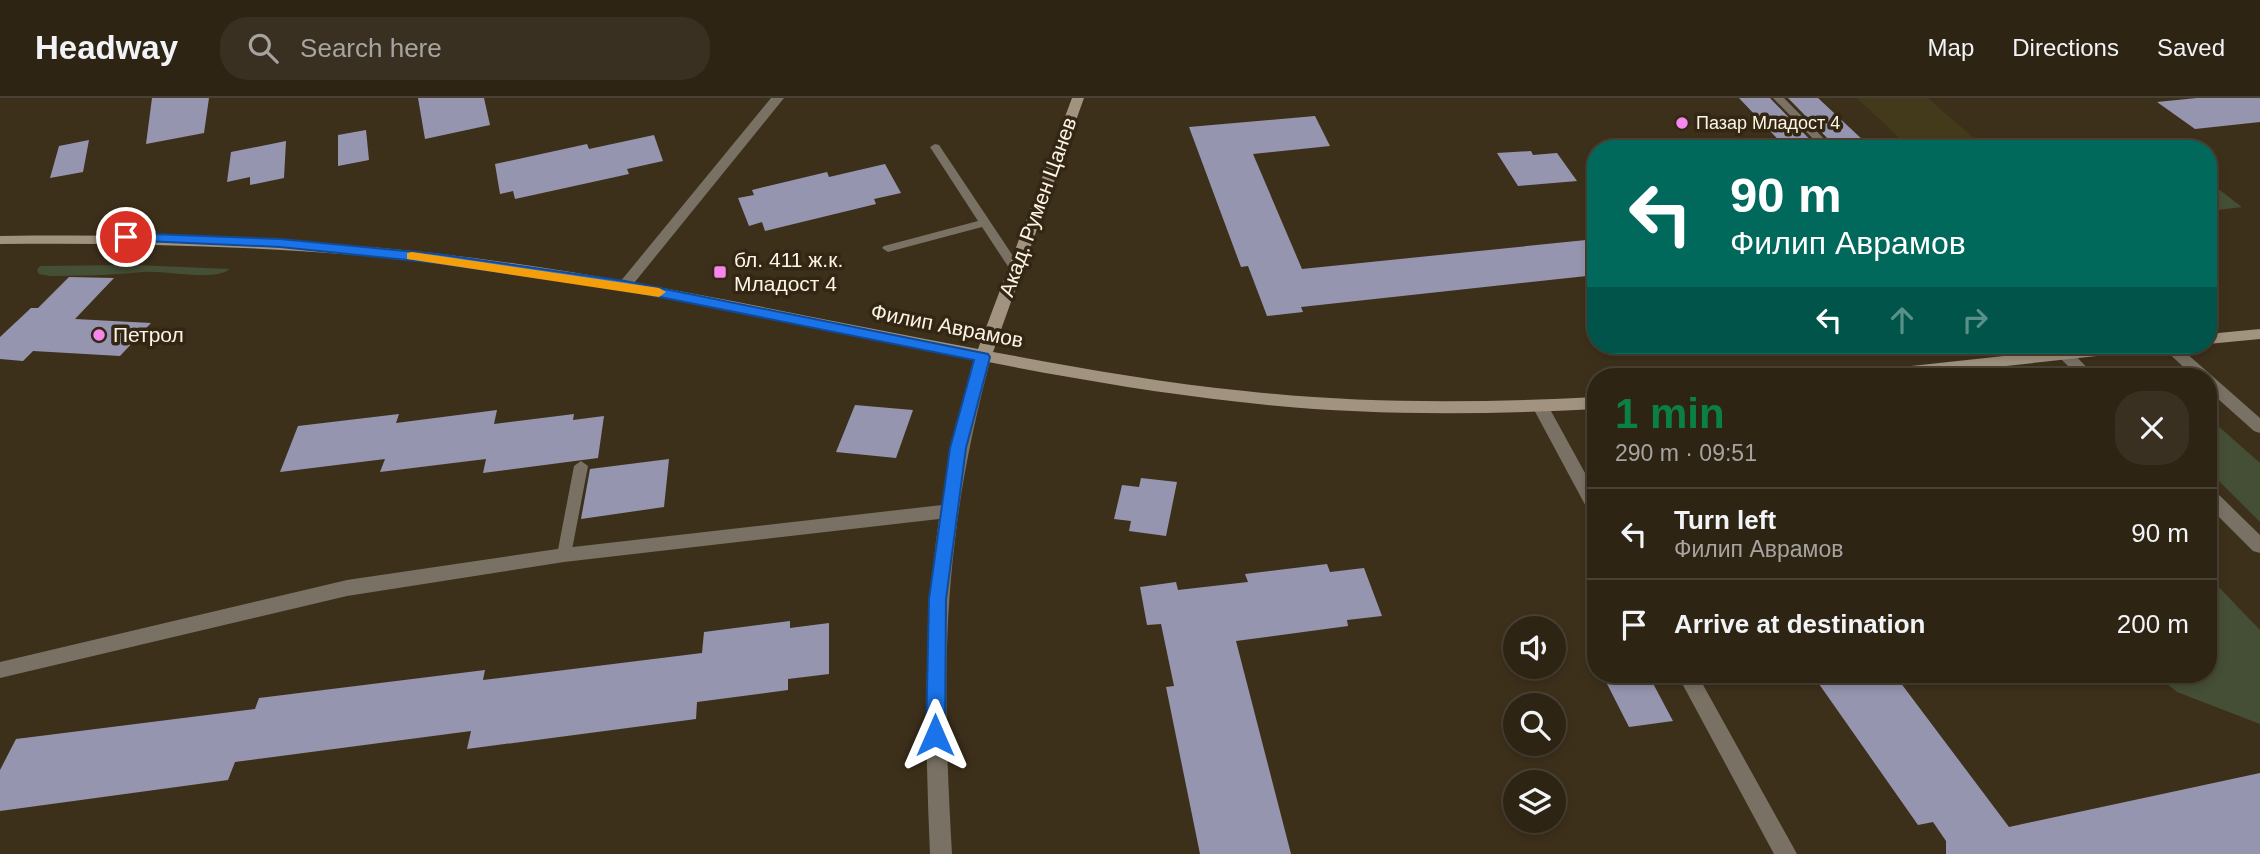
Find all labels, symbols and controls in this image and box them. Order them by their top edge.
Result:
search box [220,17,710,80]
text: Headway [35,29,178,66]
icon: search [244,29,282,67]
text: Search here [300,33,442,63]
text: Map [1928,34,1974,61]
text: Directions [2012,34,2119,61]
text: Saved [2157,34,2225,61]
place label: Пазар Младост 4 [1696,113,1840,133]
street label: Акад. Румен Цанев [994,114,1081,300]
marker: Пазар Младост 4 [1674,115,1690,131]
icon: left [1615,168,1706,259]
text: 90 m [1730,168,1842,222]
pin [96,207,156,267]
icon: arrive [107,218,145,256]
text: Филип Аврамов [1730,225,1966,261]
place label: бл. 411 ж.к. Младост 4 [734,248,843,295]
marker: бл. 411 ж.к. Младост 4 [712,264,728,280]
street label: Филип Аврамов [869,299,1025,352]
icon: left [1810,301,1848,339]
icon: ahead [1883,301,1921,339]
icon: right [1956,301,1994,339]
place label: Петрол [113,323,184,346]
marker: Петрол [91,327,107,343]
text: 1 min [1615,390,1725,437]
button: close [2115,391,2189,465]
text: 290 m · 09:51 [1615,440,1757,466]
text: Turn left [1674,505,1776,535]
icon: left [1615,515,1653,553]
text: 90 m [2131,518,2189,548]
text: Филип Аврамов [1674,536,1843,562]
icon: arrive [1615,606,1653,644]
text: Arrive at destination [1674,609,1925,639]
text: 200 m [2117,609,2189,639]
map controls [1503,616,1566,833]
button: sound [1503,616,1566,679]
button: search [1503,693,1566,756]
position arrow [898,698,972,772]
button: layers [1503,770,1566,833]

